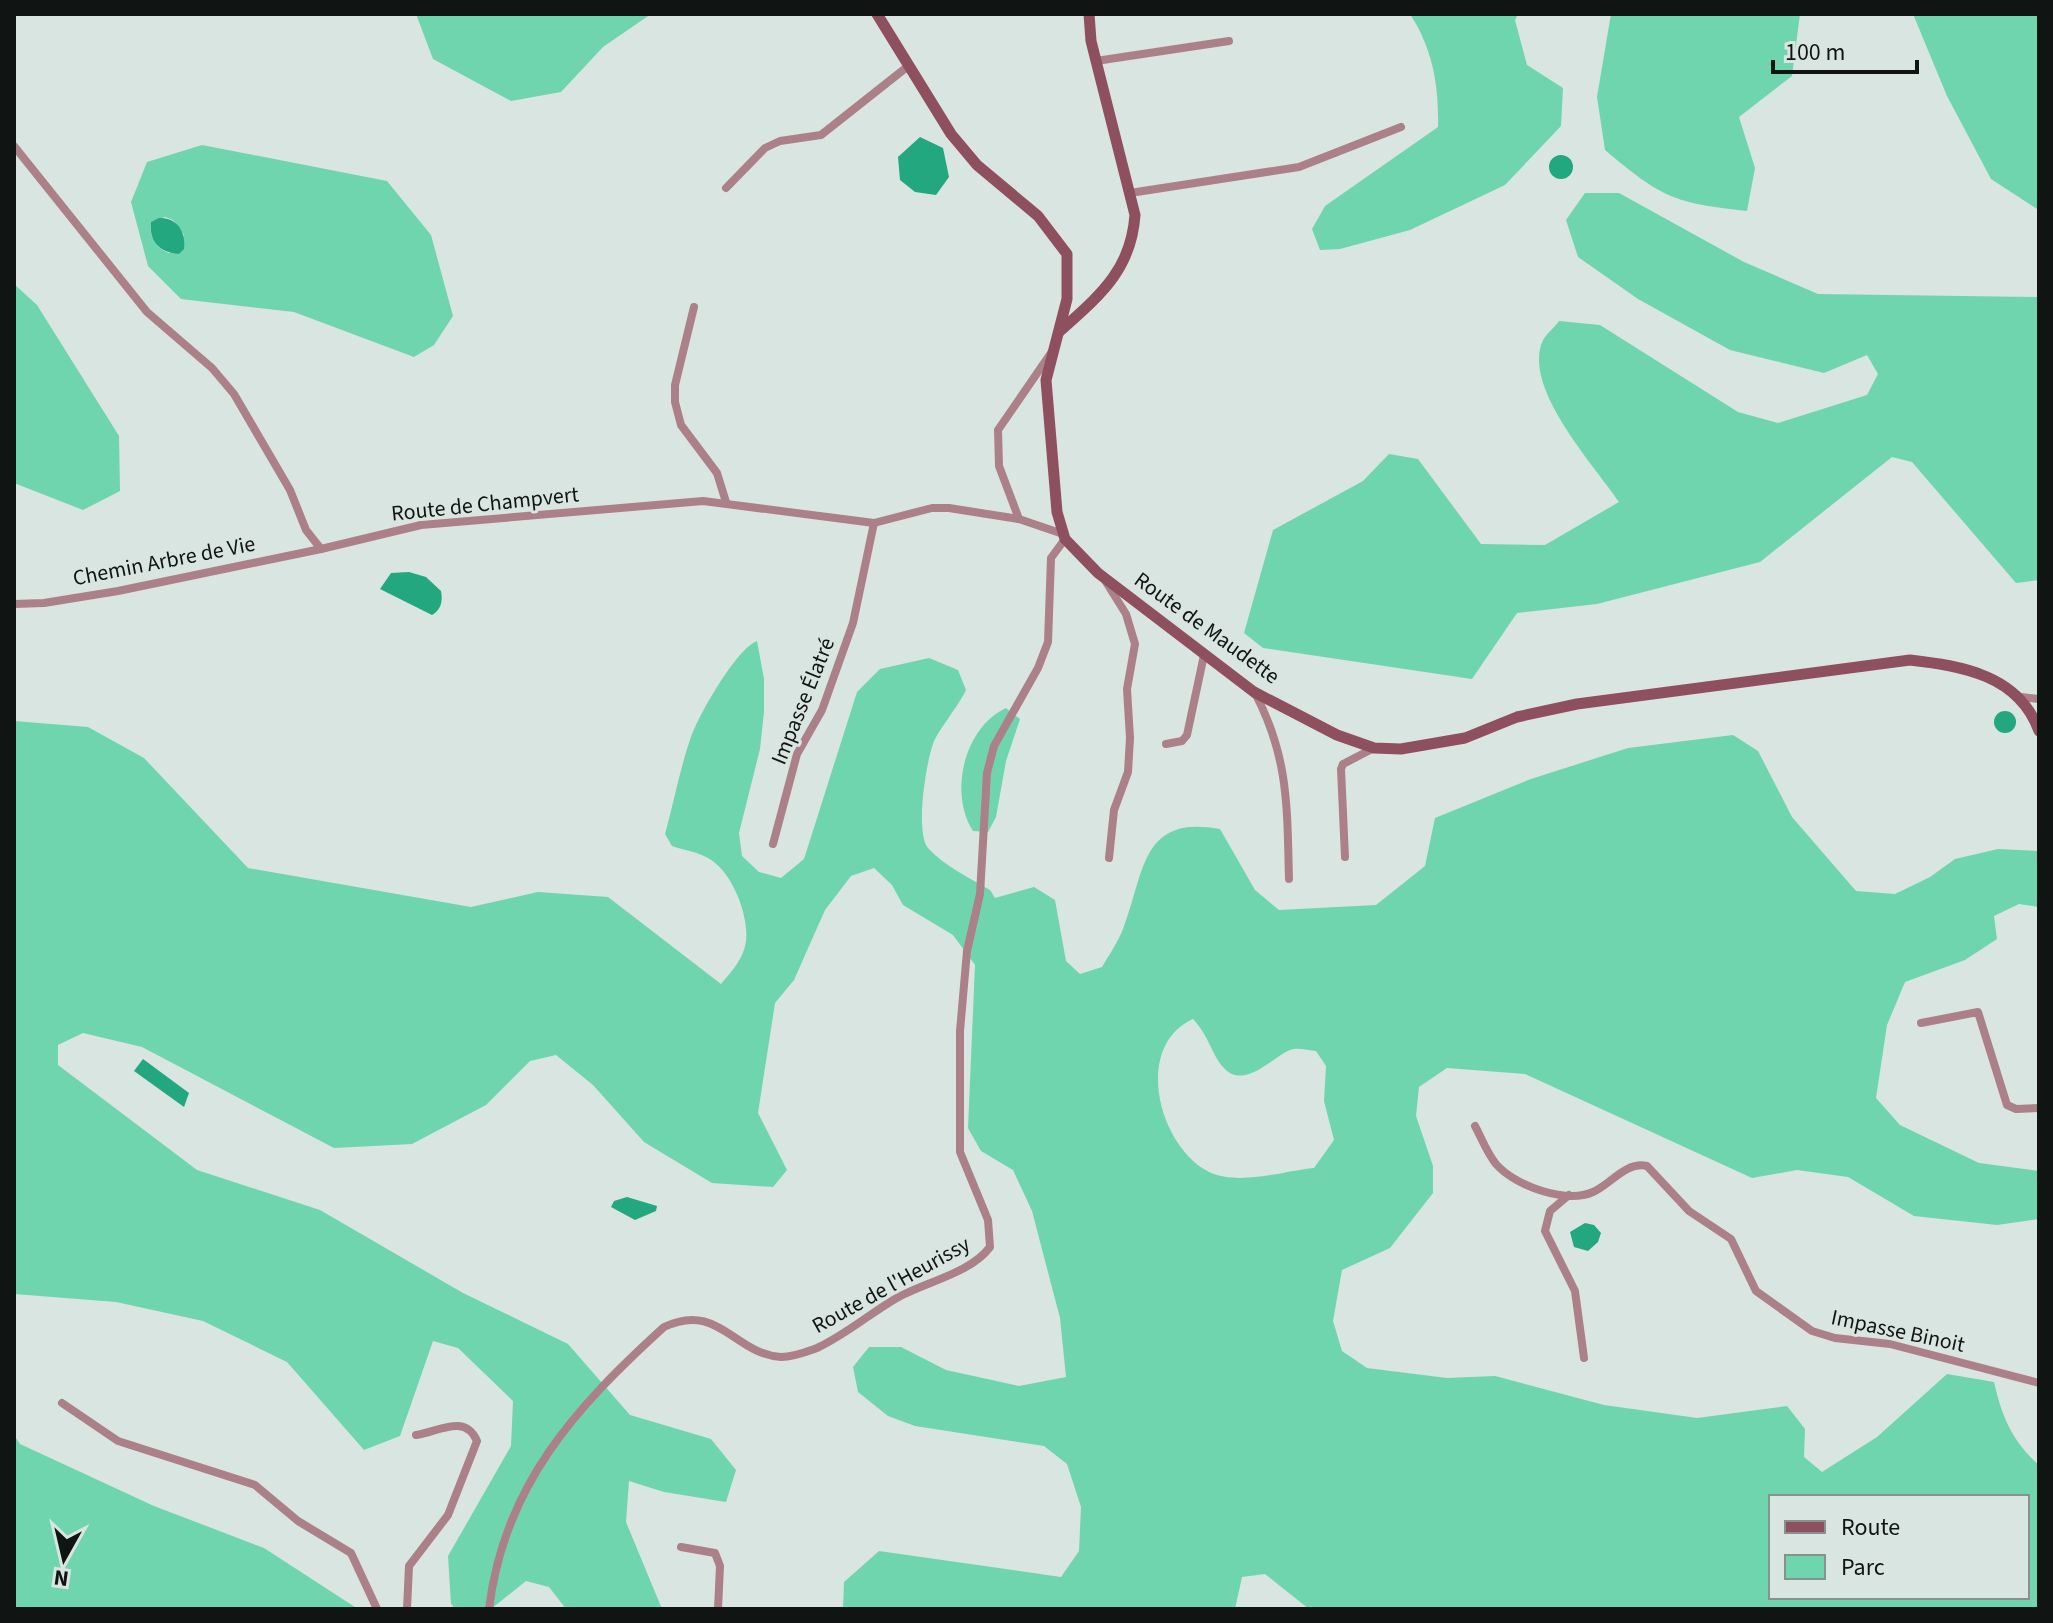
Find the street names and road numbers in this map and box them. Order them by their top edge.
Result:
street label: Route de Champvert [390,478,581,530]
street label: Chemin Arbre de Vie [70,528,258,594]
street label: Route de Maudette [1128,564,1287,692]
street label: Impasse Élatré [763,633,843,769]
street label: Route de l'Heurissy [806,1228,976,1342]
street label: Impasse Binoit [1828,1301,1968,1361]

